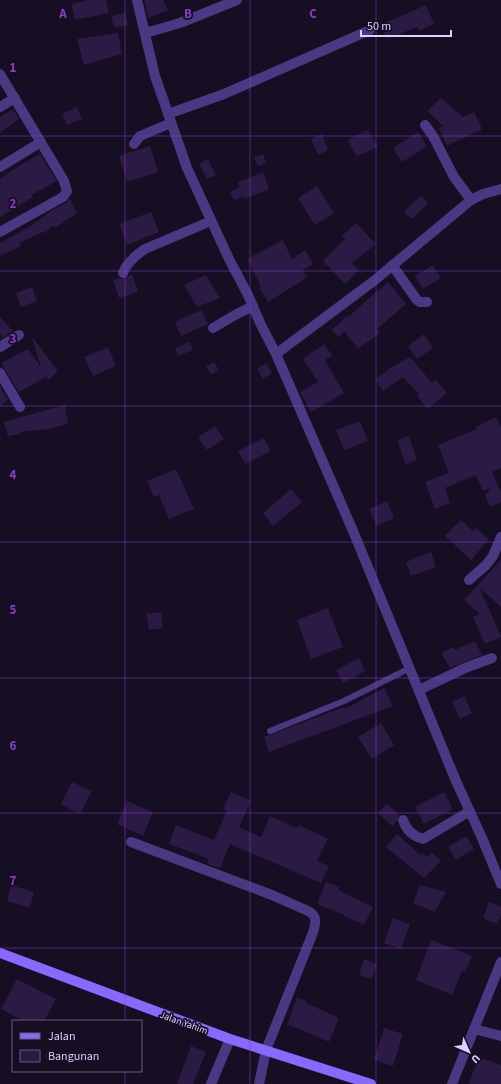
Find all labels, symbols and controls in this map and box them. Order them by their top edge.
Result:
text: A [58,5,67,23]
text: B [184,5,192,23]
text: C [309,5,317,23]
scale bar [361,12,451,38]
text: 50 m [367,18,391,35]
text: 1 [10,59,17,77]
text: 2 [10,195,17,213]
text: 3 [10,330,17,348]
text: 4 [10,466,17,484]
text: 5 [10,601,17,619]
text: 6 [10,737,17,755]
text: 7 [10,872,17,890]
street label: Jalan Yahim [158,1008,210,1038]
legend [12,1020,142,1072]
text: Jalan [48,1028,75,1045]
north arrow [449,1032,489,1072]
text: Bangunan [48,1048,99,1065]
text: U [468,1051,484,1067]

